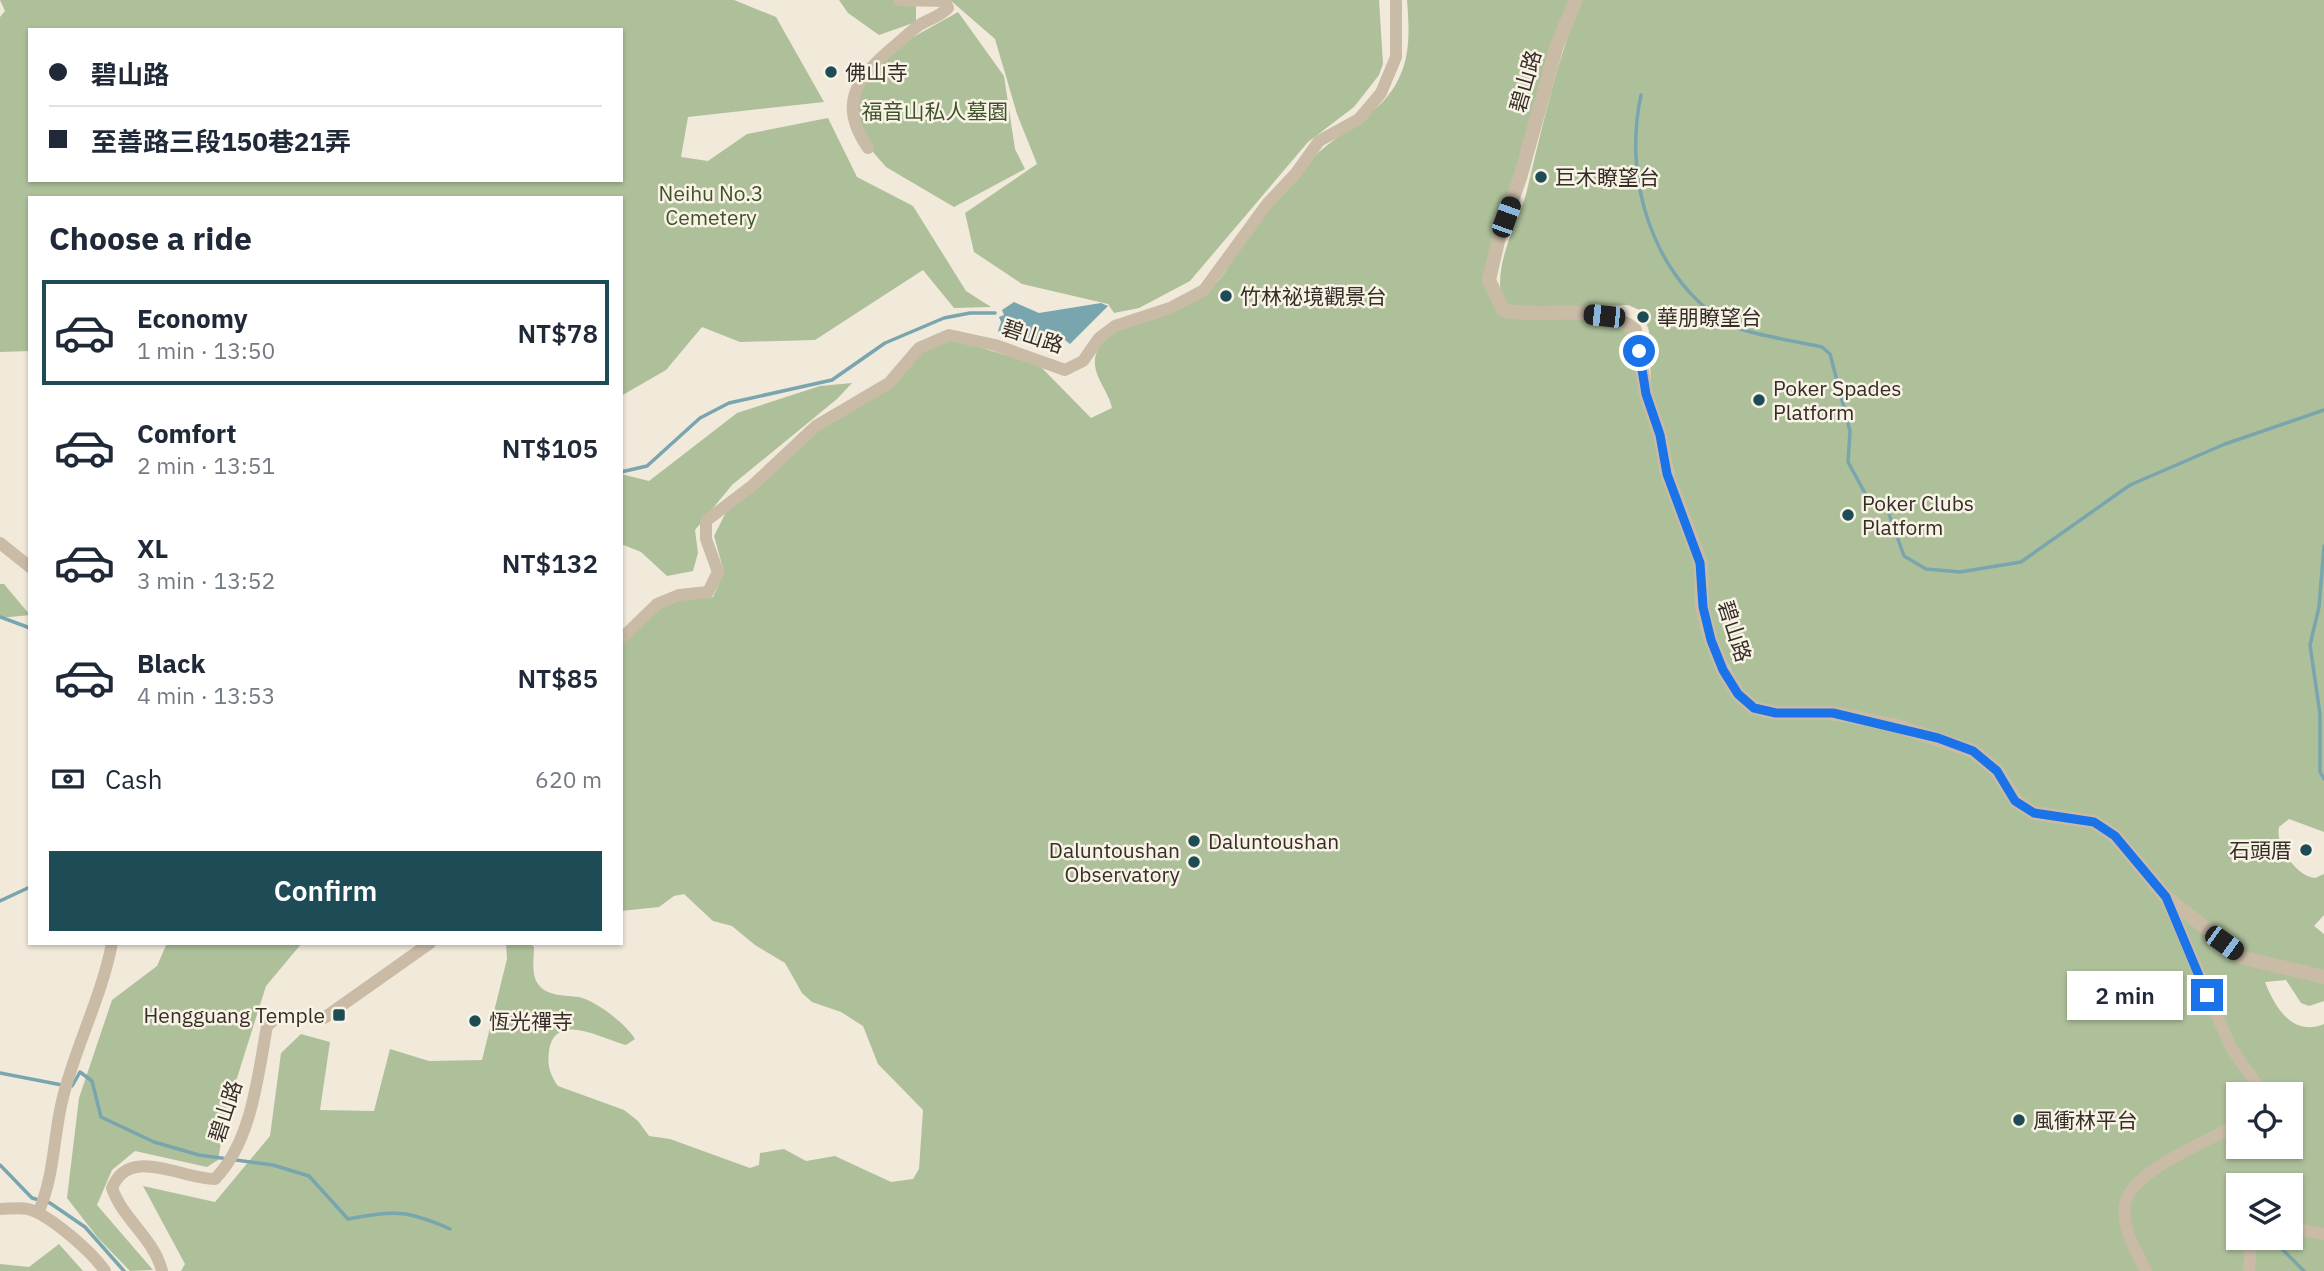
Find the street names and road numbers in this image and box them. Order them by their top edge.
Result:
street label: 碧山路 [1503,47,1547,115]
street label: 碧山路 [999,313,1067,359]
street label: 碧山路 [1712,597,1758,665]
street label: 碧山路 [202,1077,248,1145]

